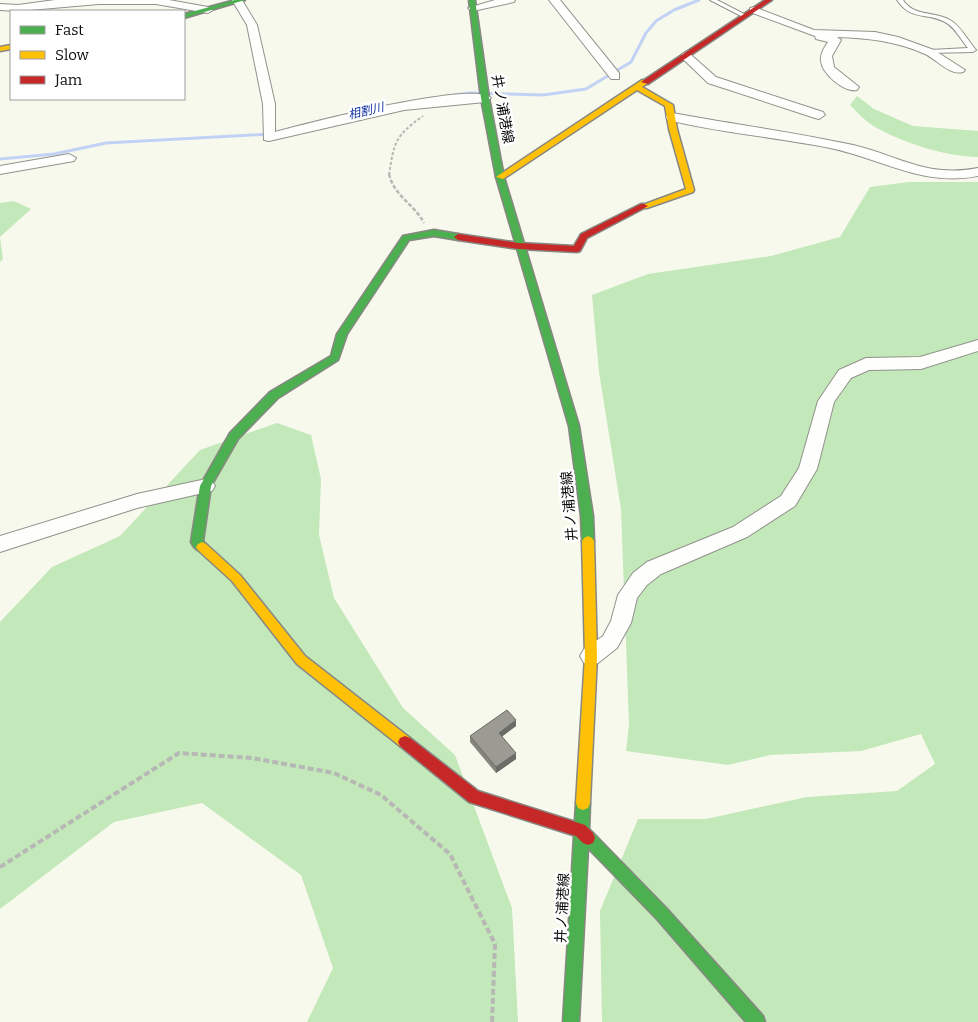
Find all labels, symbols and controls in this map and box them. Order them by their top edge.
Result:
legend [10,10,185,100]
text: Fast [55,21,84,39]
text: Slow [55,46,90,64]
text: Jam [54,71,83,89]
street label: 井ノ浦港線 [488,73,517,145]
water label: 相割川 [347,100,387,122]
street label: 井ノ浦港線 [558,470,581,542]
street label: 井ノ浦港線 [552,873,573,943]

